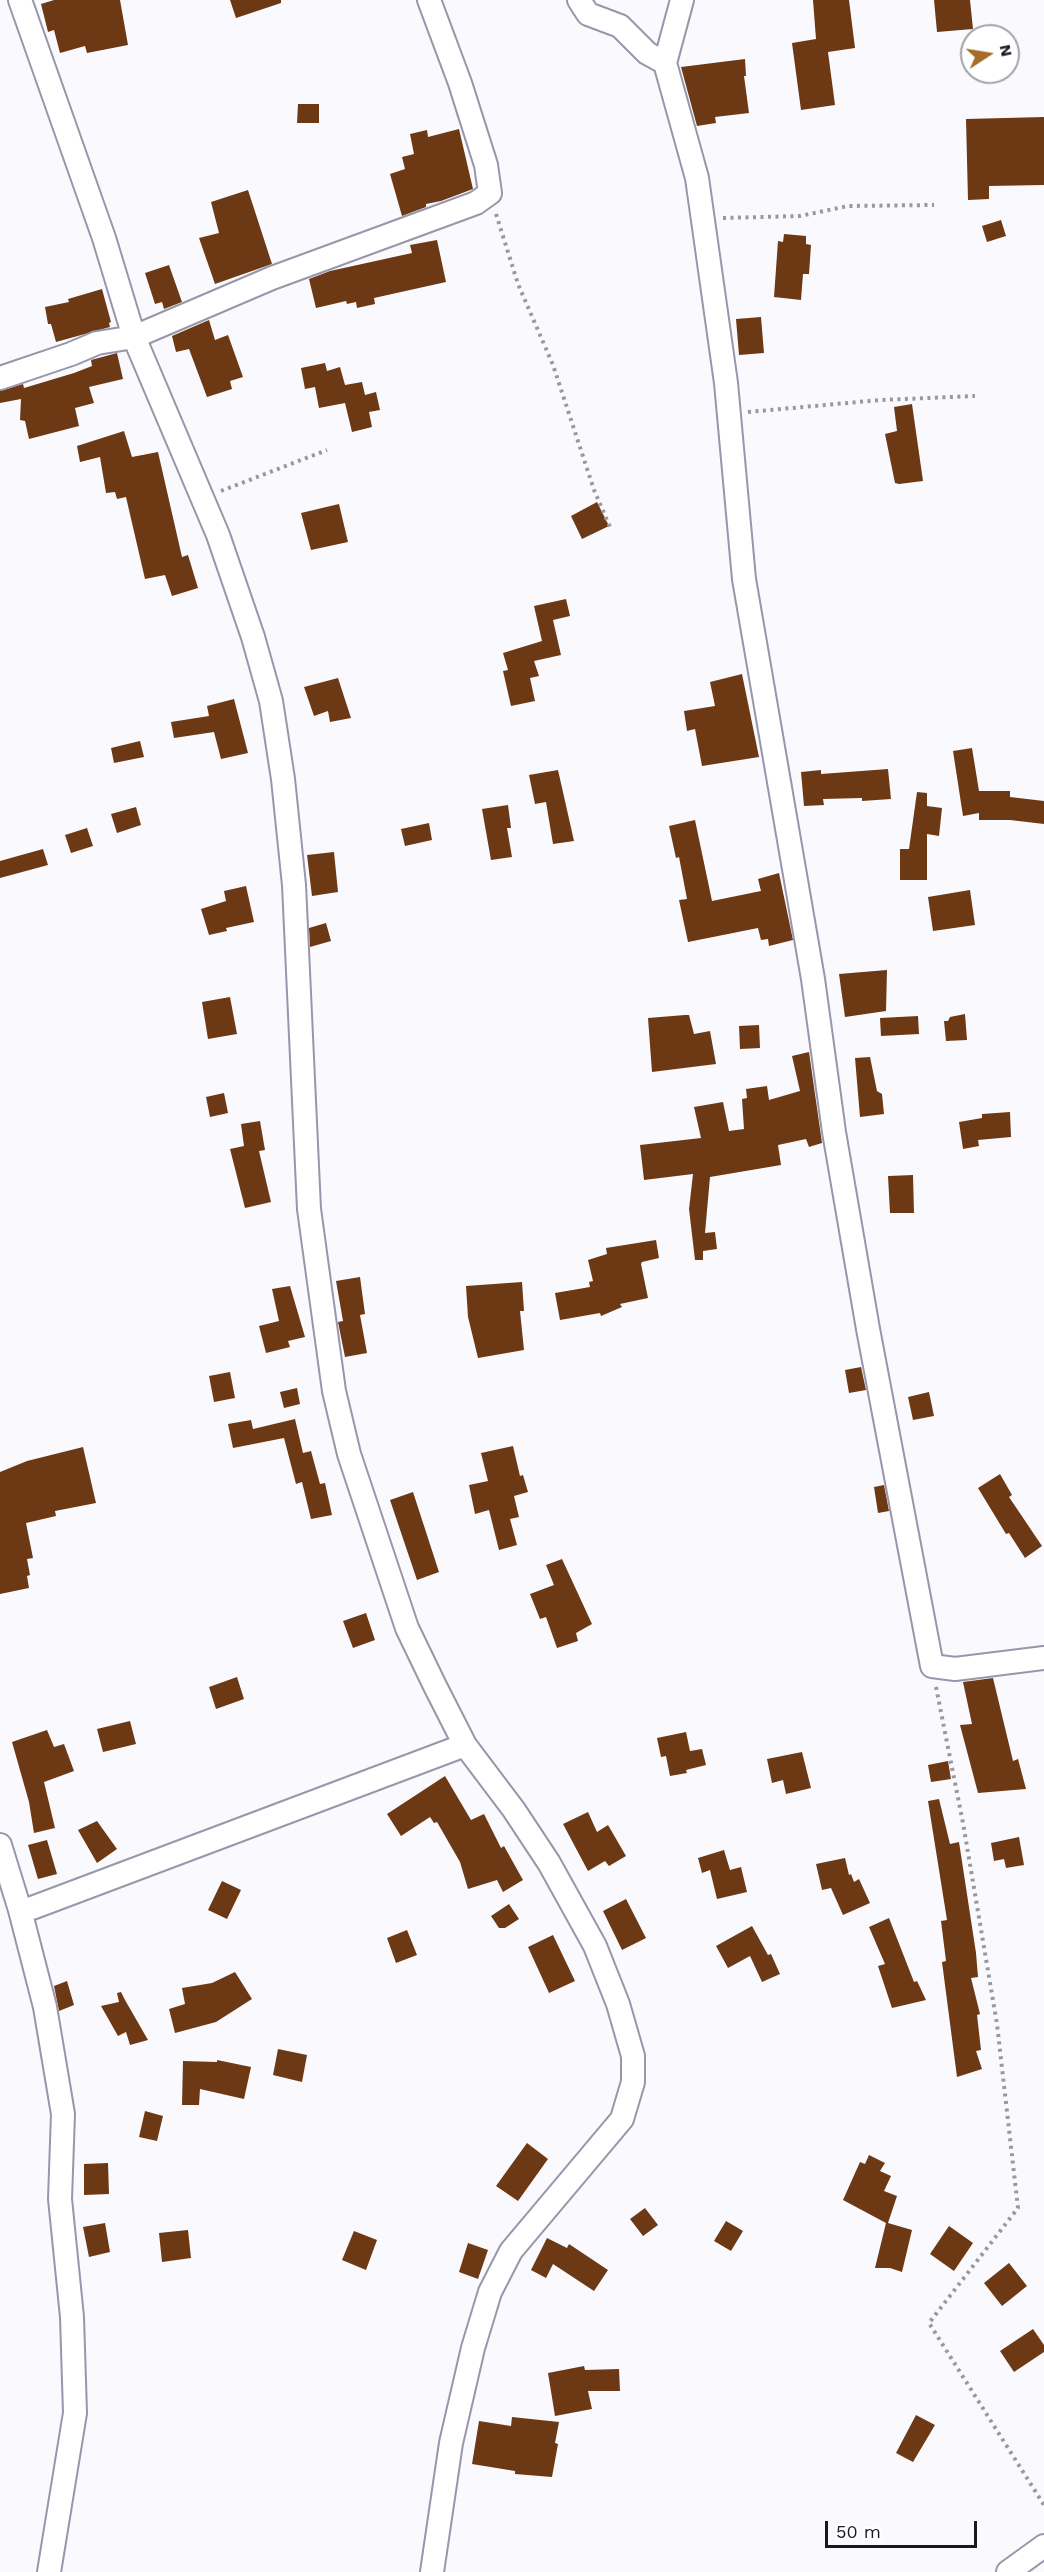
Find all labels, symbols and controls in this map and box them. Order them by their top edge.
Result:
north arrow [960,24,1020,84]
text: N [996,43,1017,58]
scale bar [828,2509,980,2547]
text: 50 m [836,2521,881,2542]

